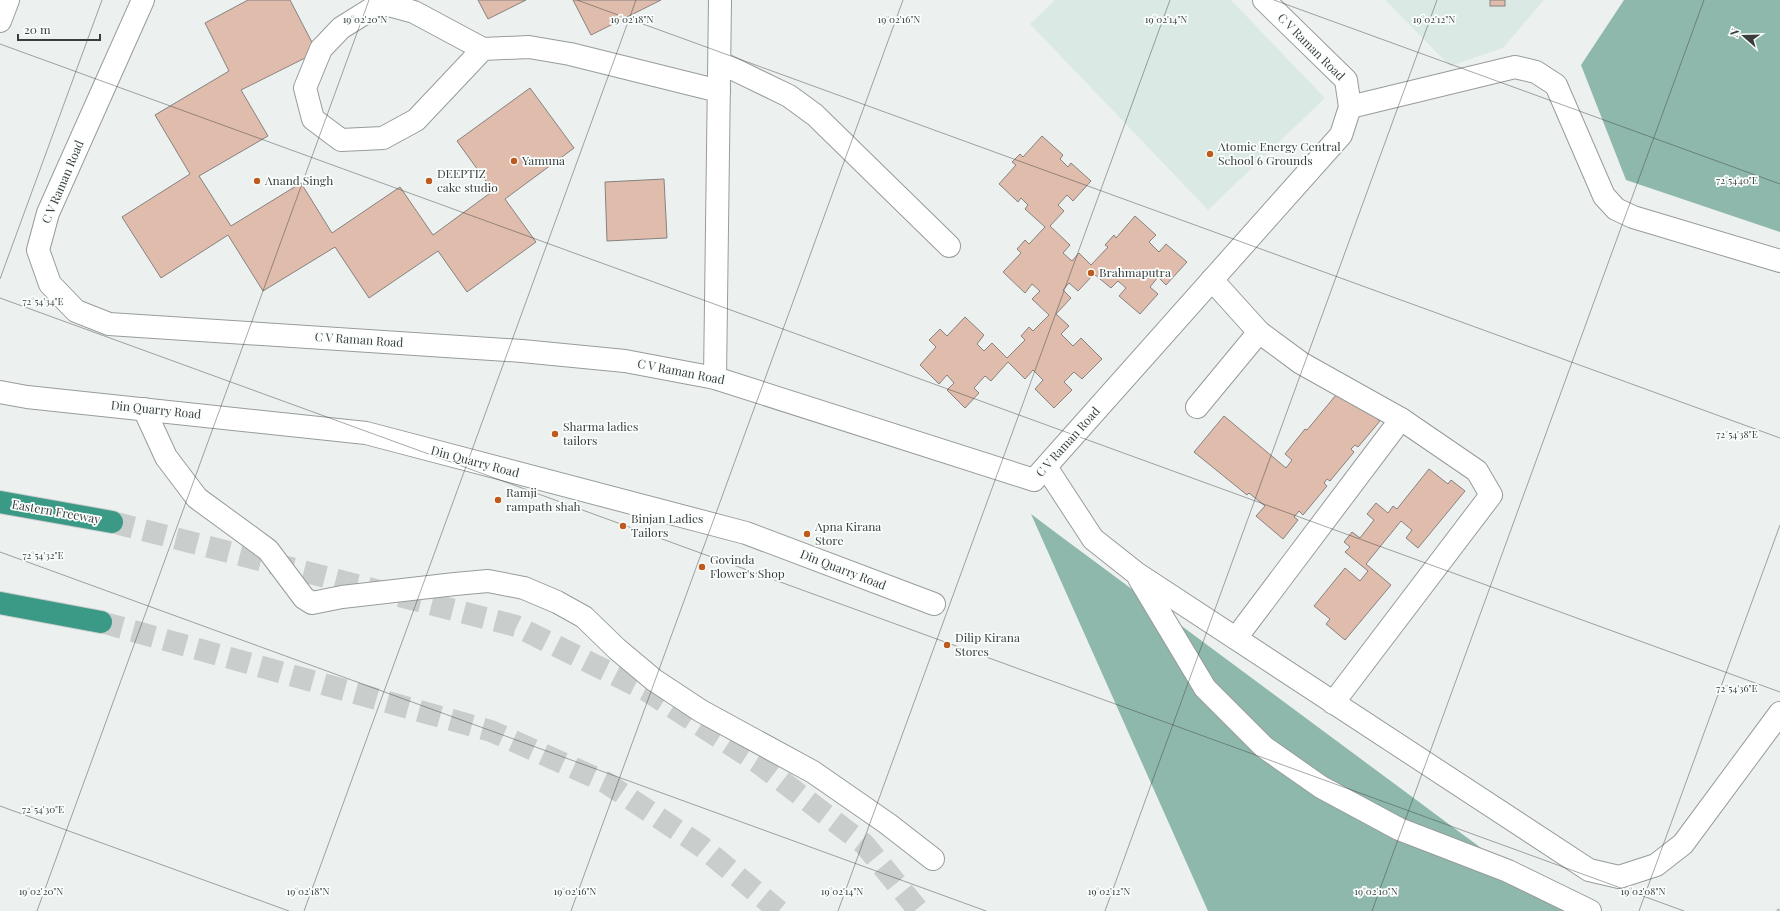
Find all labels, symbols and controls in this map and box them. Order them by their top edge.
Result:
street label: C V Raman Road [1275,9,1349,83]
text: 19°02'20"N [343,12,387,26]
text: 19°02'18"N [611,12,653,26]
text: 19°02'16"N [878,12,920,26]
text: 19°02'14"N [1145,12,1187,26]
text: 19°02'12"N [1413,12,1455,26]
scale bar [18,16,100,42]
north arrow [1724,16,1764,56]
text: 20 m [24,21,51,37]
text: N [1726,26,1743,39]
street label: C V Raman Road [37,138,87,226]
place label: Atomic Energy Central School 6 Grounds [1217,138,1341,168]
marker: Atomic Energy Central School 6 Grounds [1205,149,1215,159]
place label: Yamuna [521,152,565,168]
marker: Yamuna [509,156,519,166]
place label: DEEPTIZ cake studio [437,165,498,195]
place label: Anand Singh [264,172,333,188]
text: 72°54'40"E [1716,173,1758,187]
marker: Anand Singh [252,176,262,186]
marker: DEEPTIZ cake studio [424,176,434,186]
place label: Brahmaputra [1099,264,1171,280]
marker: Brahmaputra [1086,268,1096,278]
text: 72°54'34"E [23,294,64,308]
street label: C V Raman Road [314,328,404,350]
street label: C V Raman Road [636,355,726,387]
street label: Din Quarry Road [110,396,202,422]
street label: C V Raman Road [1032,403,1103,480]
place label: Sharma ladies tailors [563,418,638,448]
text: 72°54'38"E [1716,427,1758,441]
marker: Sharma ladies tailors [550,429,560,439]
street label: Din Quarry Road [429,442,521,481]
place label: Ramji rampath shah [506,484,581,514]
street label: Eastern Freeway [11,495,102,527]
marker: Ramji rampath shah [493,495,503,505]
place label: Binjan Ladies Tailors [631,510,703,540]
place label: Apna Kirana Store [814,518,881,548]
marker: Binjan Ladies Tailors [618,521,628,531]
marker: Apna Kirana Store [802,529,812,539]
street label: Din Quarry Road [798,545,889,593]
text: 72°54'32"E [23,548,63,562]
place label: Govinda Flower's Shop [710,551,785,581]
marker: Govinda Flower's Shop [697,562,707,572]
place label: Dilip Kirana Stores [955,629,1020,659]
marker: Dilip Kirana Stores [942,640,952,650]
text: 72°54'36"E [1716,681,1758,695]
text: 72°54'30"E [22,802,64,816]
text: 19°02'20"N [19,884,63,898]
text: 19°02'18"N [287,884,329,898]
text: 19°02'16"N [554,884,596,898]
text: 19°02'14"N [821,884,863,898]
text: 19°02'12"N [1088,884,1130,898]
text: 19°02'10"N [1354,884,1398,898]
text: 19°02'08"N [1620,884,1666,898]

